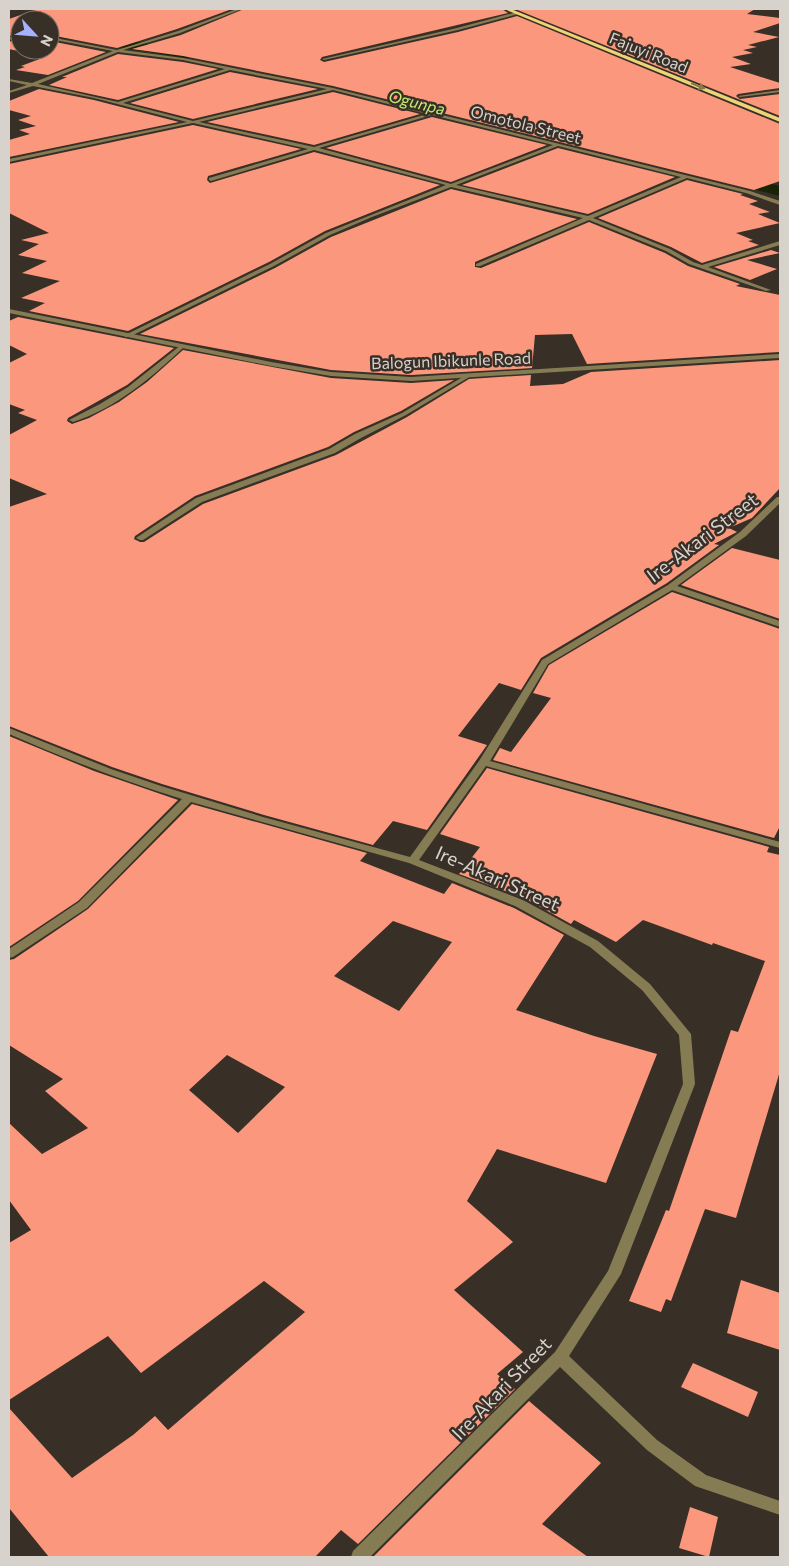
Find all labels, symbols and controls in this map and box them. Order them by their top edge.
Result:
north arrow [10,10,60,60]
street label: Fajuyi Road [607,28,691,76]
text: N [37,32,57,49]
one-way arrow [690,83,705,91]
water label: Ogunpa [387,86,447,118]
street label: Omotola Street [469,101,584,147]
street label: Balogun Ibikunle Road [371,348,531,372]
street label: Ire-Akari Street [642,488,762,586]
street label: Ire-Akari Street [432,840,564,916]
street label: Ire-Akari Street [446,1332,556,1444]

